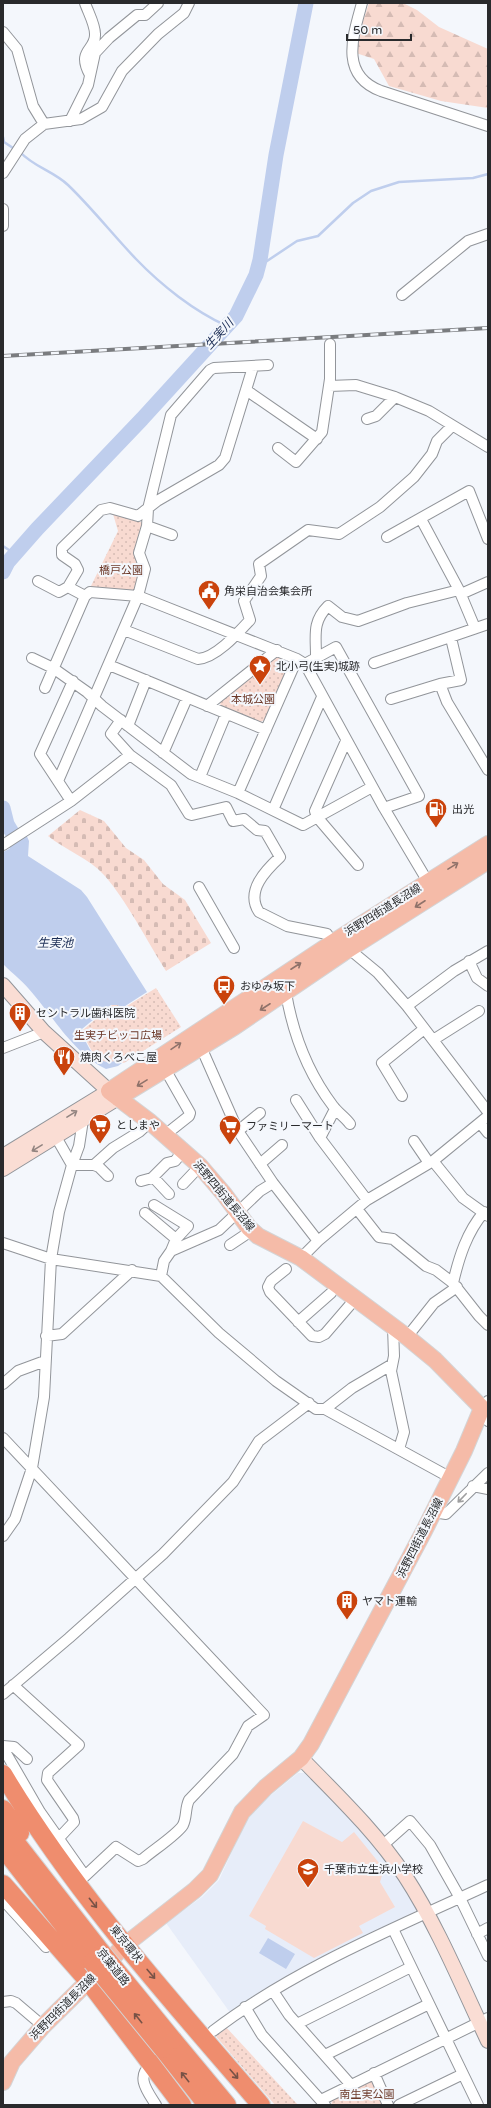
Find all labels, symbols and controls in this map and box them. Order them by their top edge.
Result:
scale bar [347,16,411,42]
text: 50 m [353,23,382,37]
water label: 生実川 [202,314,238,352]
park label: 橋戸公園 [99,564,143,577]
public building icon: 角栄自治会集会所 [196,578,222,611]
place label: 角栄自治会集会所 [224,585,313,598]
place icon: 北小弓(生実)城跡 [247,653,273,686]
place label: 北小弓(生実)城跡 [276,660,360,673]
park label: 本城公園 [231,693,275,706]
fuel station icon: 出光 [423,796,449,829]
place label: 出光 [452,803,474,816]
one-way arrow [447,862,458,870]
street label: 浜野四街道長沼線 [342,881,424,939]
one-way arrow [414,900,425,909]
water label: 生実池 [37,936,74,950]
one-way arrow [290,962,301,970]
bus stop icon: おゆみ坂下 [211,973,237,1006]
place label: おゆみ坂下 [240,980,295,993]
building icon: セントラル歯科医院 [7,1000,33,1033]
one-way arrow [259,1003,270,1011]
place label: セントラル歯科医院 [36,1007,135,1020]
park label: 生実チビッコ広場 [74,1029,162,1042]
one-way arrow [170,1042,181,1050]
restaurant icon: 焼肉くろべこ屋 [51,1044,77,1077]
place label: 焼肉くろべこ屋 [80,1051,157,1064]
one-way arrow [137,1079,148,1087]
one-way arrow [66,1109,78,1117]
supermarket icon: としまや [87,1112,113,1145]
supermarket icon: ファミリーマート [217,1113,243,1146]
place label: としまや [116,1119,160,1132]
place label: ファミリーマート [246,1120,334,1133]
one-way arrow [31,1145,43,1153]
street label: 浜野四街道長沼線 [191,1158,257,1234]
one-way arrow [457,1493,467,1503]
street label: 浜野四街道長沼線 [394,1496,446,1580]
building icon: ヤマト運輸 [334,1588,360,1621]
place label: ヤマト運輸 [362,1595,417,1608]
school or university icon: 千葉市立生浜小学校 [295,1856,321,1889]
place label: 千葉市立生浜小学校 [324,1863,423,1876]
one-way arrow [89,1898,97,1909]
street label: 東京環状 [107,1923,146,1966]
street label: 京葉道路 [94,1946,132,1988]
one-way arrow [146,1969,155,1980]
street label: 浜野四街道長沼線 [27,1971,99,2043]
one-way arrow [134,2013,143,2024]
one-way arrow [230,2068,239,2079]
one-way arrow [181,2071,190,2082]
park label: 南生実公園 [340,2088,395,2101]

